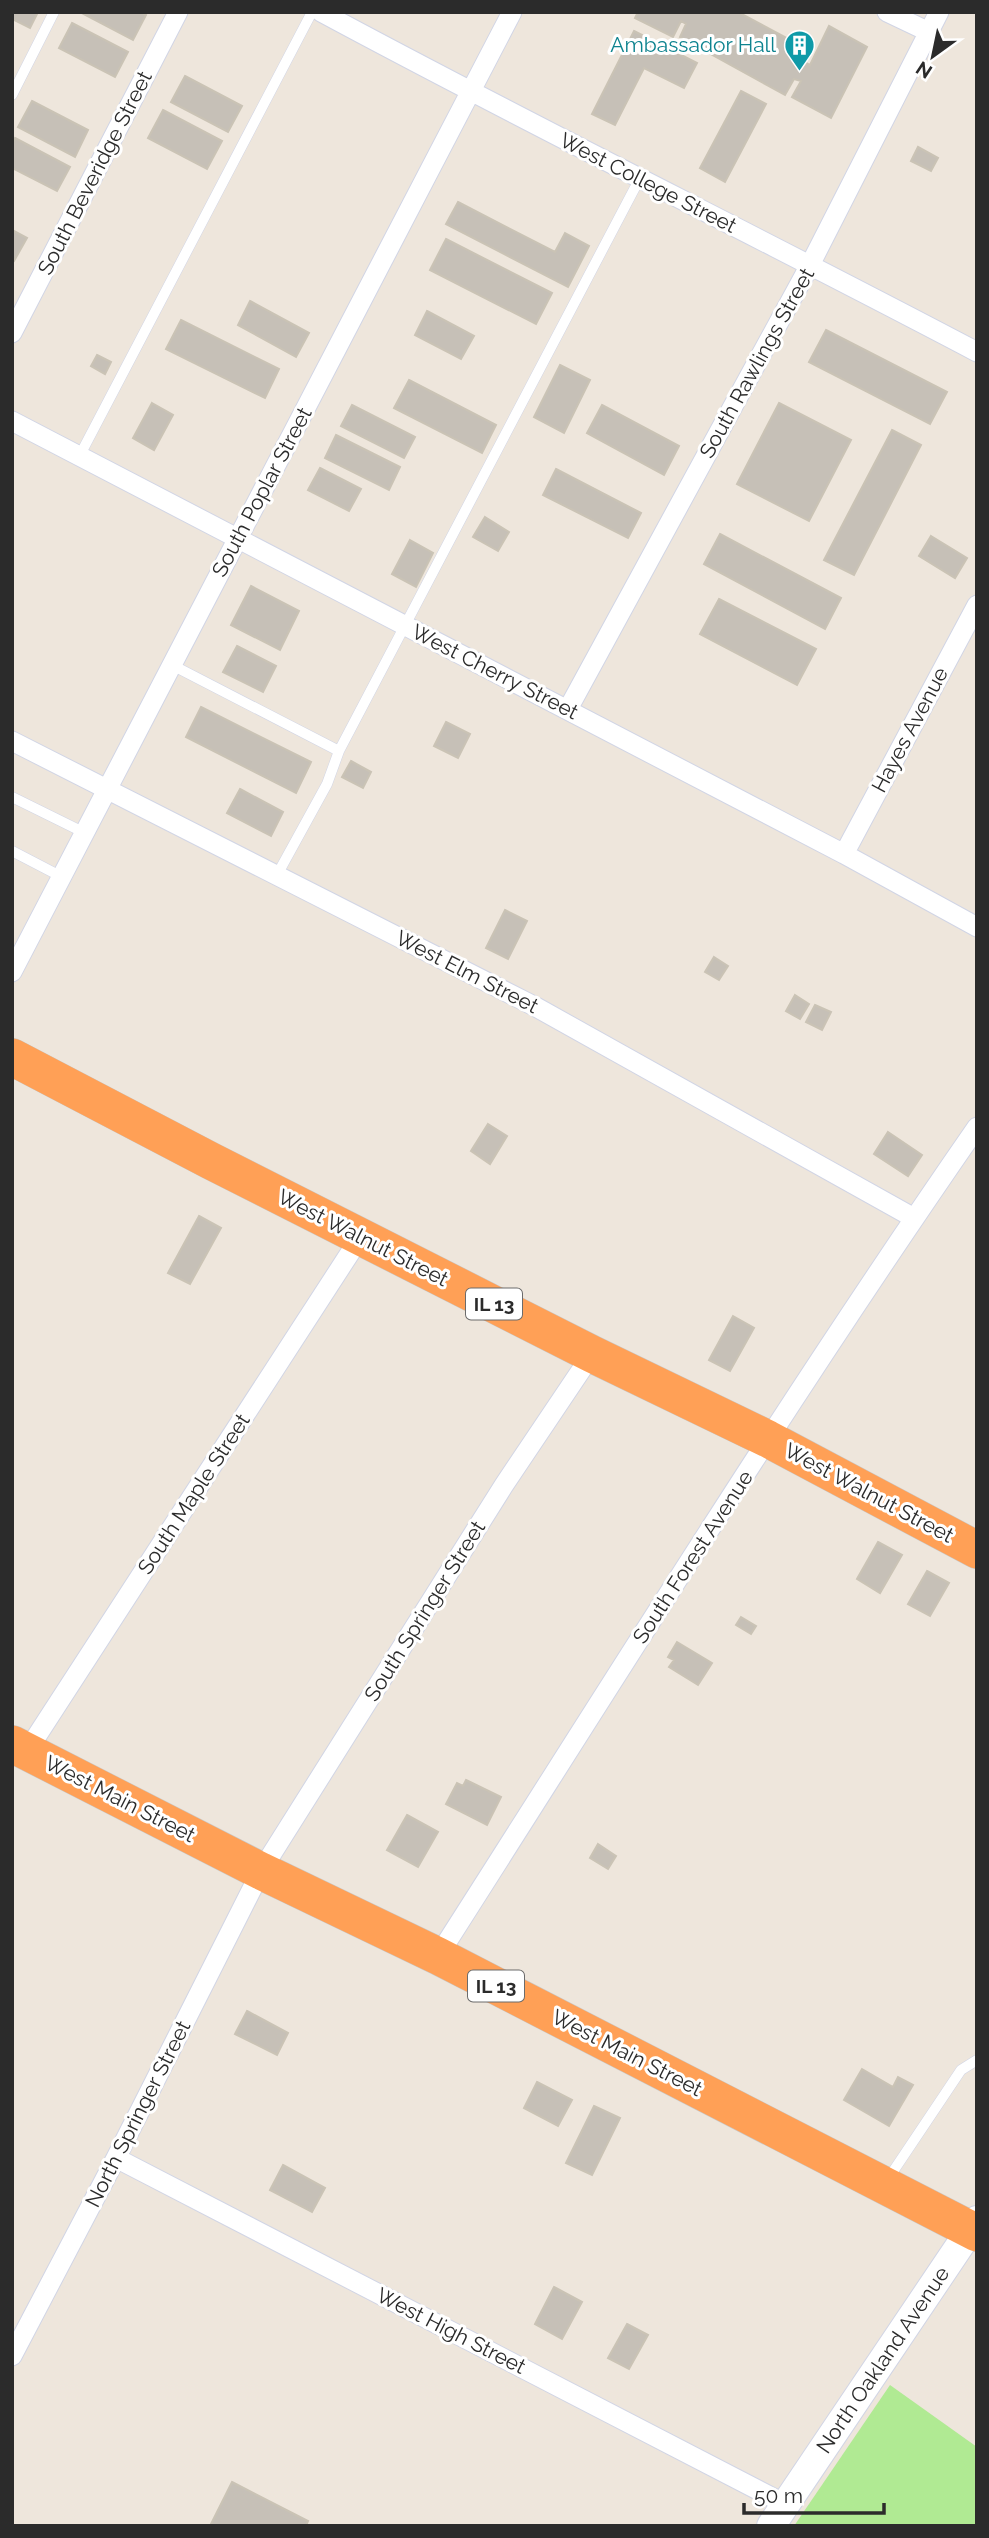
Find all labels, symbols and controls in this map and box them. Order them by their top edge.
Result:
north arrow [898,21,968,91]
building icon: Ambassador Hall [782,28,816,72]
place label: Ambassador Hall [610,32,776,57]
text: N [912,57,936,83]
street label: South Beveridge Street [32,67,157,279]
street label: West College Street [556,127,741,238]
street label: South Rawlings Street [694,263,819,462]
street label: South Poplar Street [206,403,317,581]
street label: West Cherry Street [408,619,583,724]
street label: Hayes Avenue [866,663,953,797]
street label: West Elm Street [392,925,543,1018]
street label: West Walnut Street [274,1184,453,1291]
road number: IL 13 [466,1288,522,1320]
street label: South Maple Street [132,1409,255,1579]
street label: West Walnut Street [780,1437,958,1548]
street label: South Forest Avenue [627,1465,758,1648]
street label: South Springer Street [359,1516,490,1706]
street label: West Main Street [41,1750,200,1847]
road number: IL 13 [468,1970,524,2002]
street label: West Main Street [548,2004,707,2101]
street label: North Springer Street [80,2016,195,2211]
street label: North Oakland Avenue [811,2262,954,2458]
street label: West High Street [372,2282,530,2379]
scale bar [744,2472,884,2516]
text: 50 m [754,2483,803,2508]

